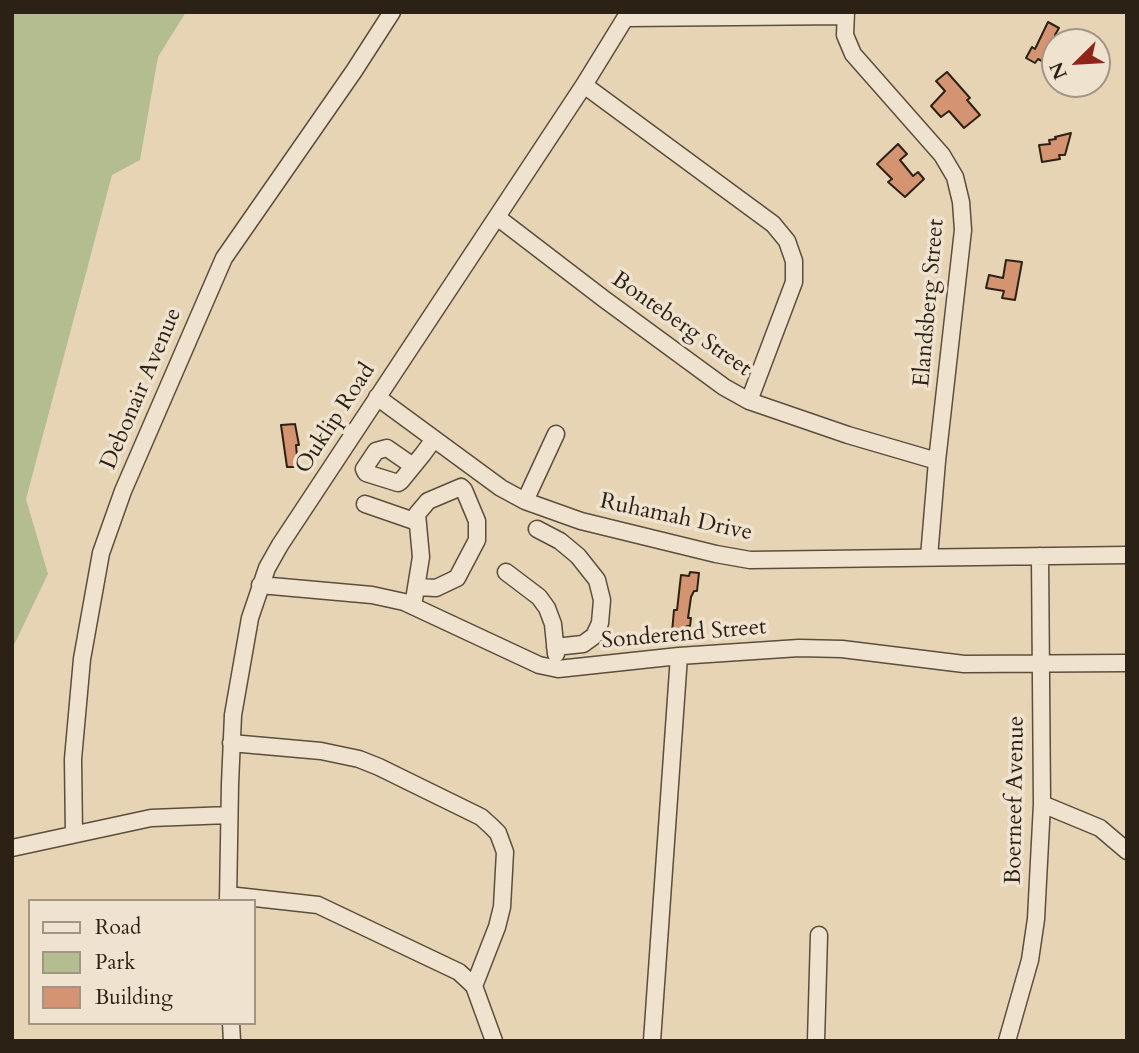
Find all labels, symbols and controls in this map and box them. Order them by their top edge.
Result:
north arrow [1041,28,1111,98]
text: N [1043,58,1074,84]
street label: Elandsberg Street [909,218,951,388]
street label: Bonteberg Street [606,267,756,383]
street label: Debonair Avenue [96,304,188,474]
street label: Ouklip Road [290,359,382,479]
street label: Ruhamah Drive [597,488,755,548]
street label: Sonderend Street [600,614,768,656]
street label: Boerneef Avenue [1001,715,1031,885]
legend [28,899,256,1025]
text: Road [95,913,141,942]
text: Park [95,948,135,977]
text: Building [95,983,173,1012]

